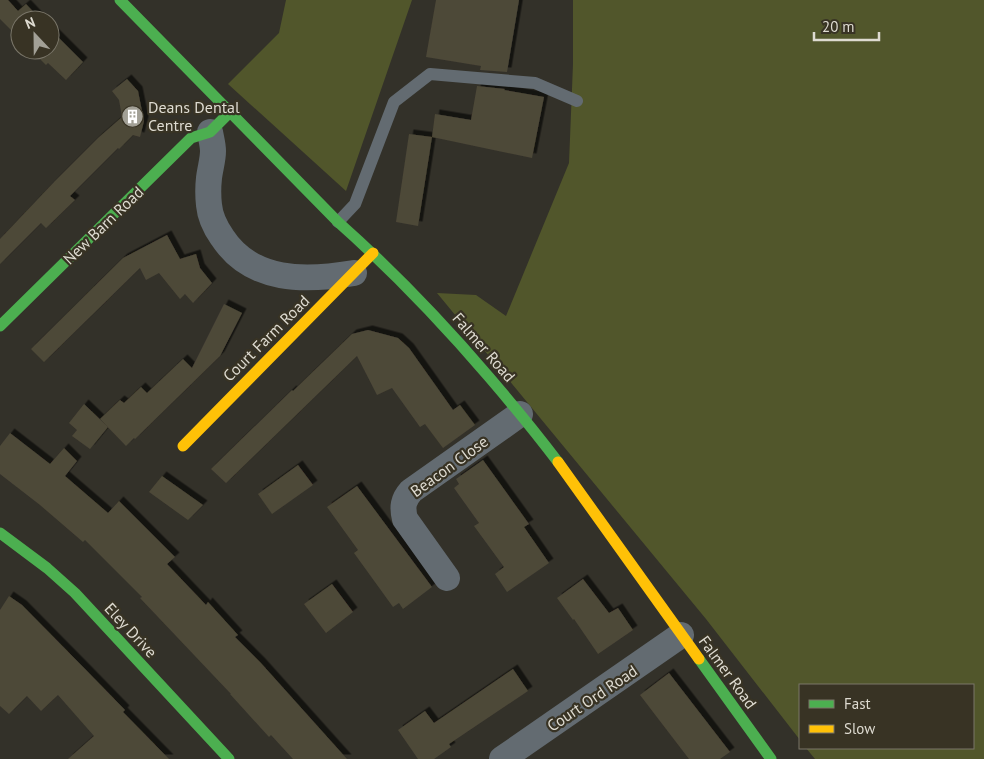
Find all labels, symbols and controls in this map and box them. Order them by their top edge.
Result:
north arrow [10,10,60,60]
scale bar [814,10,879,42]
text: N [22,13,38,33]
text: 20 m [822,17,855,36]
place label: Deans Dental Centre [148,97,240,135]
building icon: Deans Dental Centre [120,104,144,128]
street label: New Barn Road [59,182,147,268]
street label: Court Farm Road [219,291,313,385]
street label: Falmer Road [448,308,520,386]
street label: Beacon Close [406,431,492,501]
street label: Eley Drive [100,598,162,662]
street label: Falmer Road [695,631,761,713]
street label: Court Ord Road [543,660,641,736]
legend [799,684,974,749]
text: Fast [844,694,871,713]
text: Slow [844,719,875,738]

